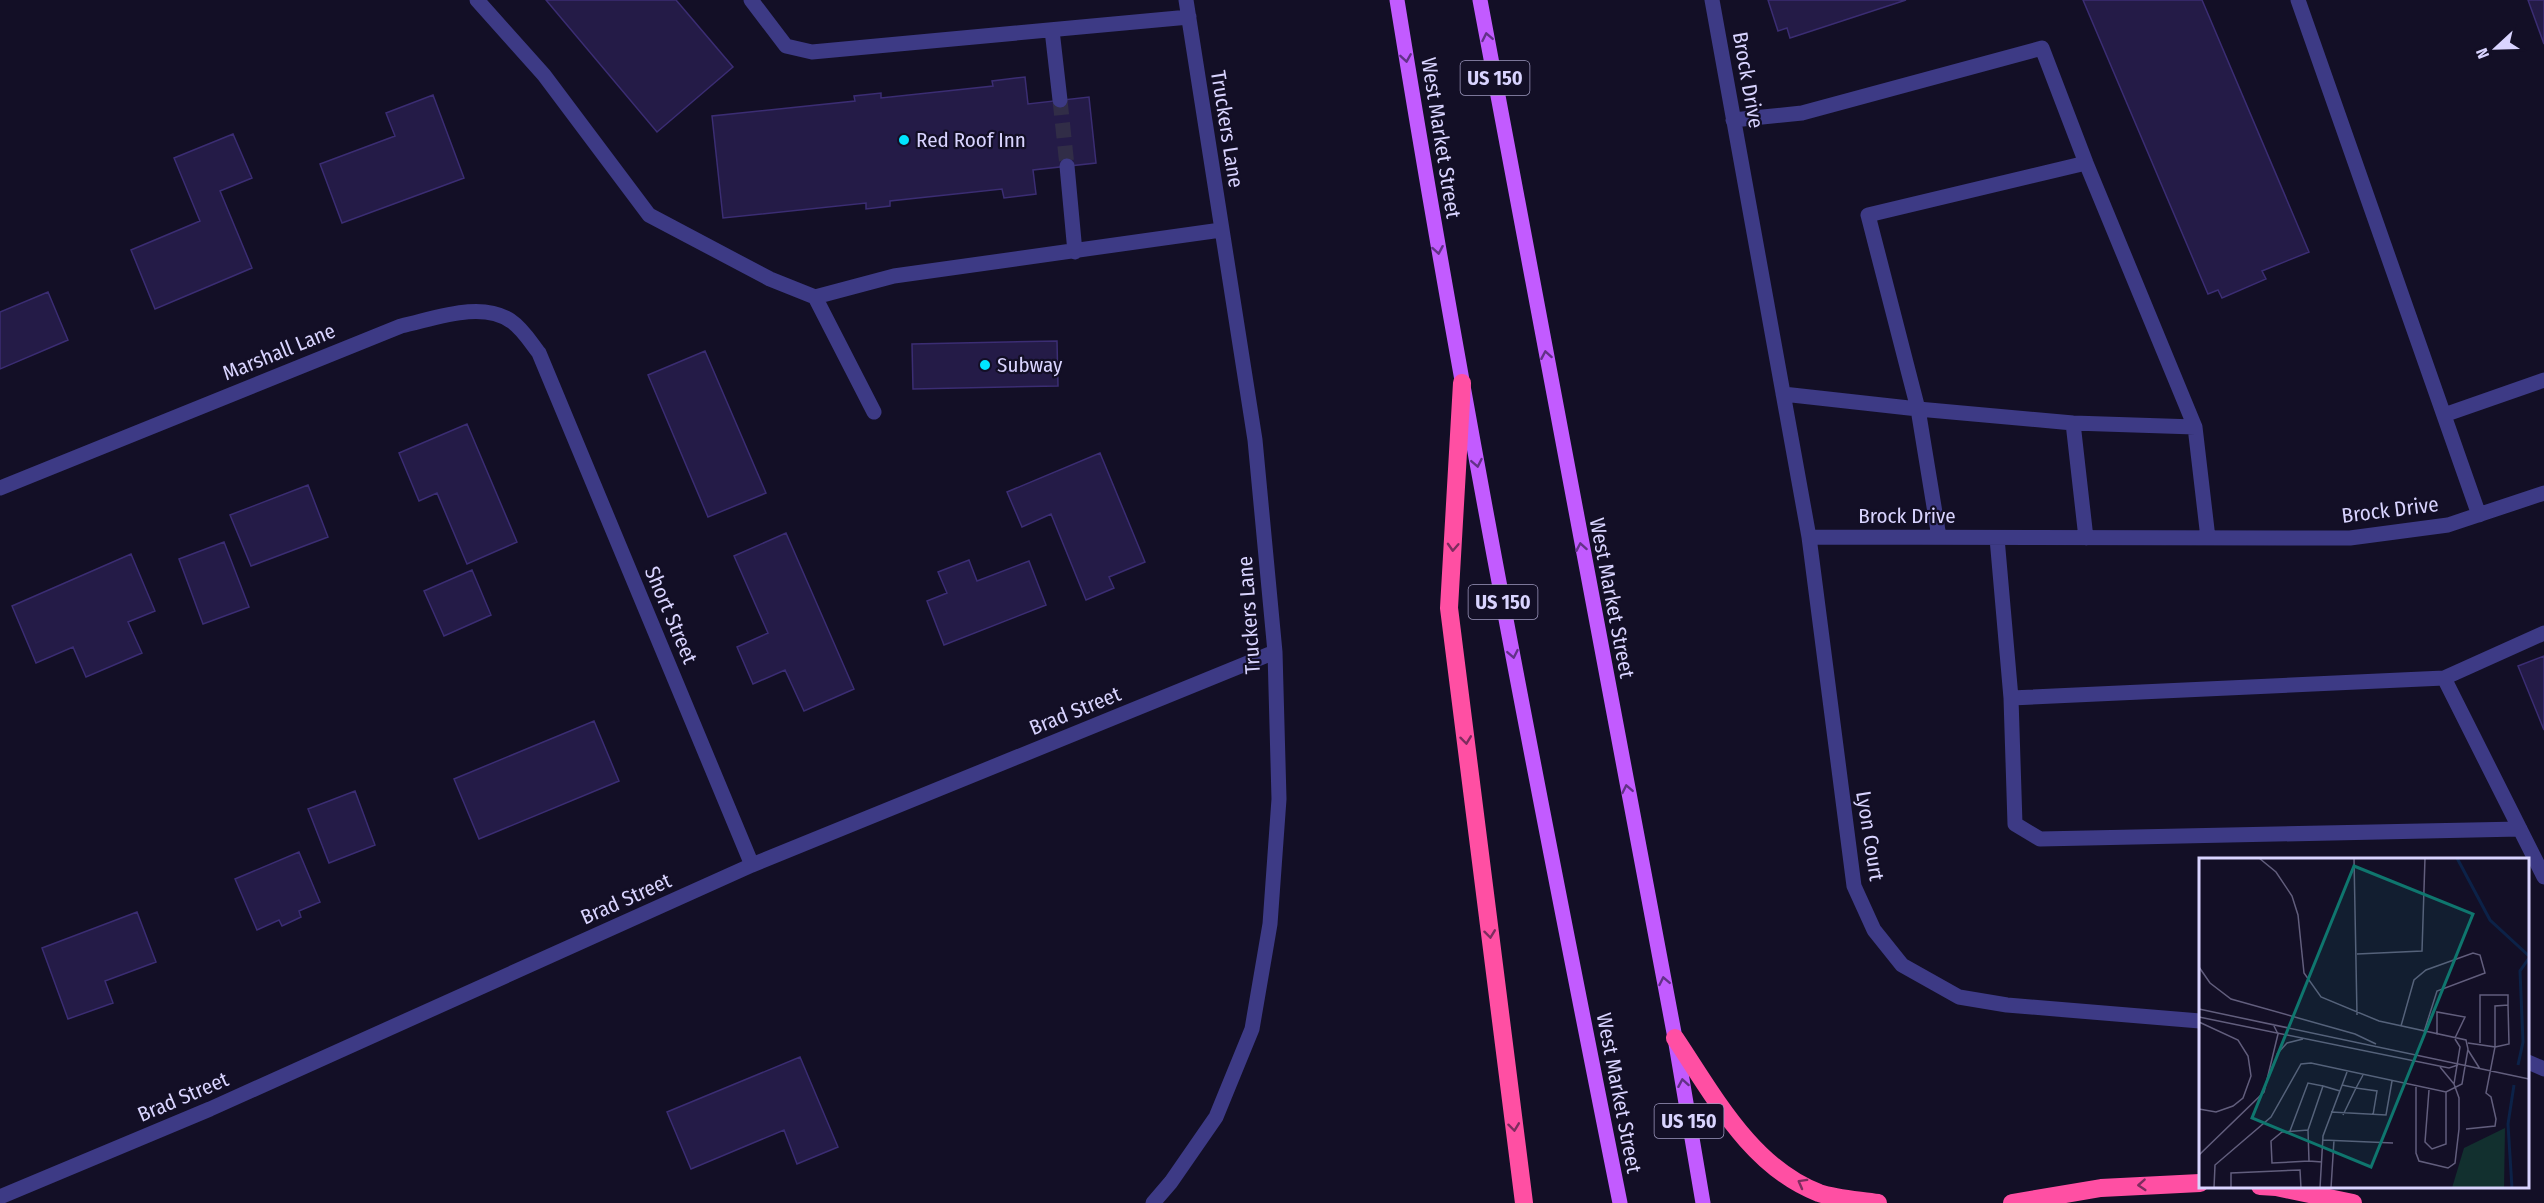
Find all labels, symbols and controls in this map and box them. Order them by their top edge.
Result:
north arrow [2466,18,2526,78]
street label: Brock Drive [1727,30,1769,130]
one-way arrow [1481,32,1494,42]
text: N [2472,45,2493,61]
one-way arrow [1400,53,1412,62]
street label: West Market Street [1415,56,1467,220]
road number: US 150 [1460,61,1530,95]
street label: Truckers Lane [1205,69,1249,189]
place label: Red Roof Inn [916,127,1026,153]
marker: Red Roof Inn [897,133,911,147]
one-way arrow [1432,245,1444,255]
street label: Marshall Lane [219,318,339,386]
one-way arrow [1540,350,1553,360]
place label: Subway [997,352,1063,378]
marker: Subway [978,358,992,372]
one-way arrow [1470,457,1483,467]
street label: Brock Drive [2340,491,2440,529]
street label: Brock Drive [1858,503,1956,529]
street label: West Market Street [1584,516,1640,680]
one-way arrow [1446,542,1459,551]
one-way arrow [1575,542,1588,552]
street label: Truckers Lane [1232,555,1266,675]
street label: Short Street [639,562,703,668]
road number: US 150 [1468,585,1538,619]
one-way arrow [1506,649,1519,659]
street label: Brad Street [1025,681,1125,741]
one-way arrow [1459,736,1472,745]
one-way arrow [1621,785,1634,795]
street label: Lyon Court [1850,789,1890,883]
inset map [2199,858,2529,1188]
street label: Brad Street [577,867,675,930]
one-way arrow [1483,929,1496,938]
one-way arrow [1658,976,1671,986]
street label: West Market Street [1591,1011,1647,1175]
street label: Brad Street [134,1066,233,1128]
one-way arrow [1677,1079,1690,1089]
road number: US 150 [1654,1104,1724,1138]
one-way arrow [1508,1123,1520,1132]
one-way arrow [1797,1179,1808,1190]
one-way arrow [2138,1179,2147,1192]

